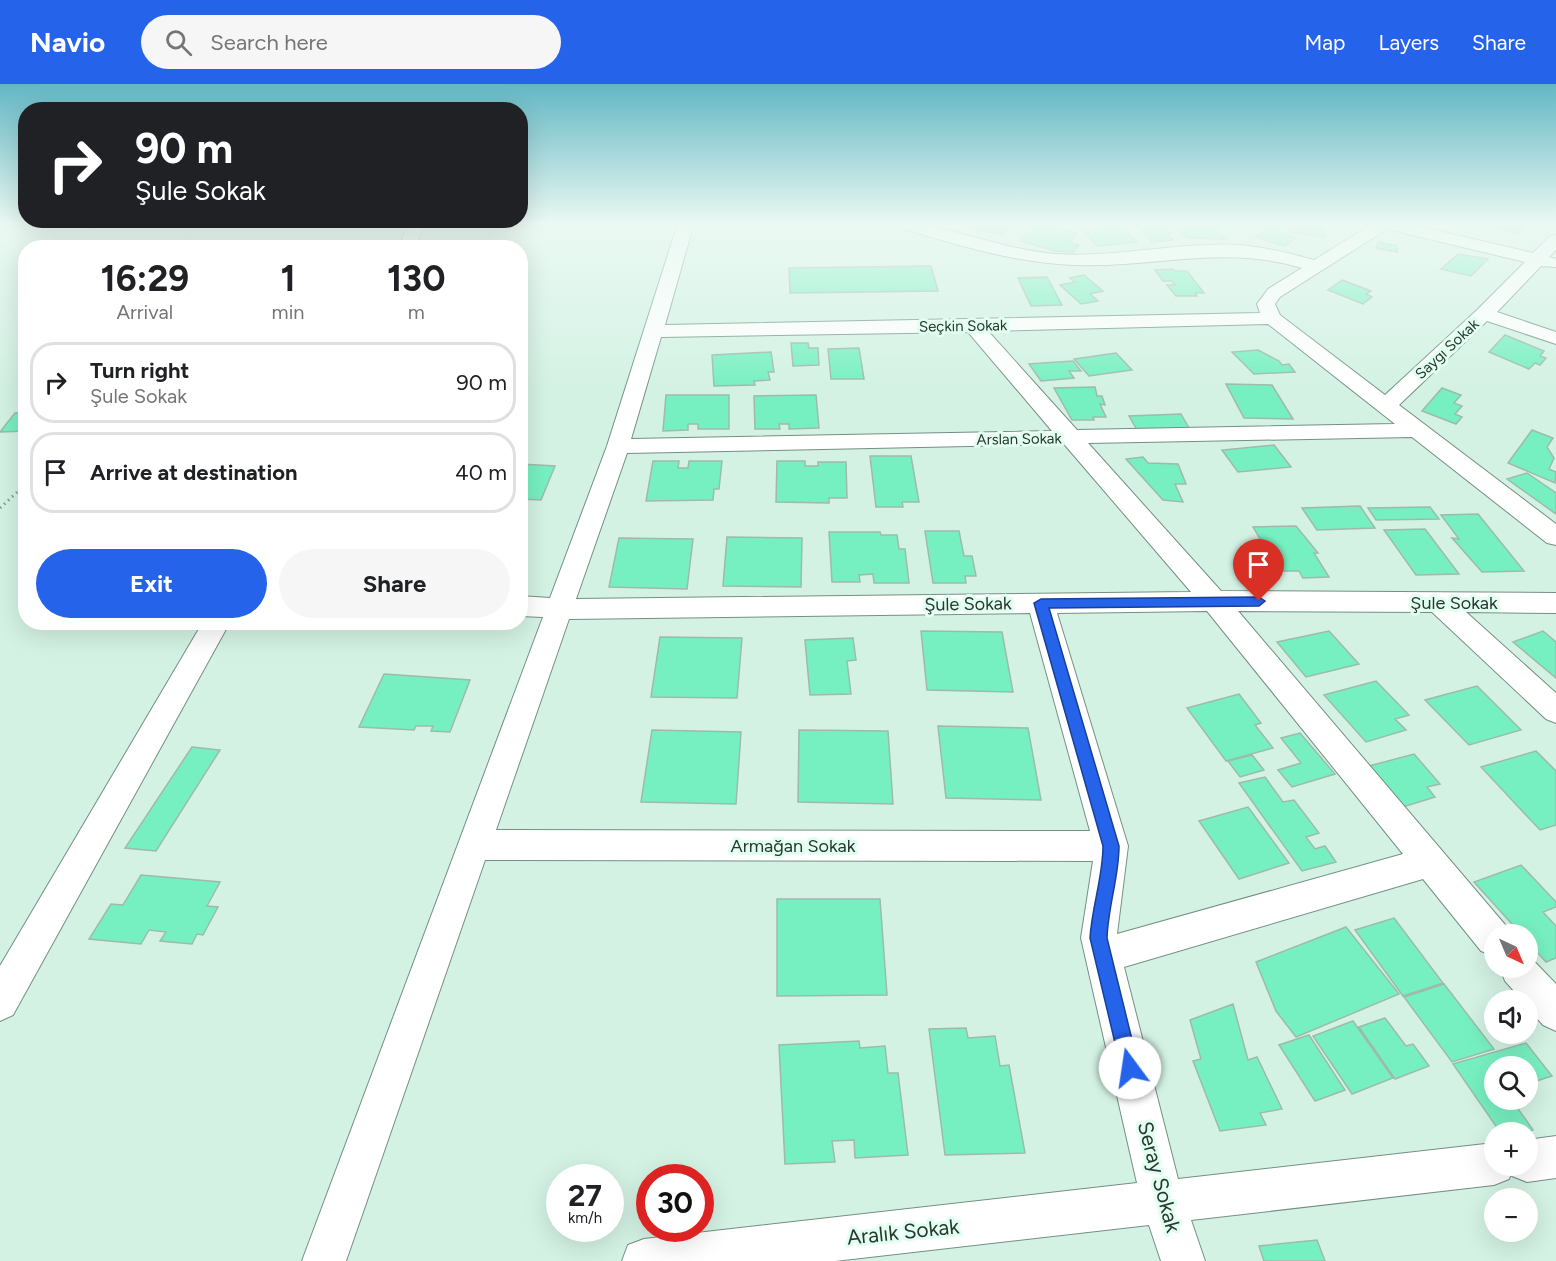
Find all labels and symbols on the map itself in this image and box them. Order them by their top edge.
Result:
street label: Saygı Sokak [1411,315,1483,383]
street label: Seçkin Sokak [919,316,1008,336]
street label: Arslan Sokak [976,429,1062,449]
pin [1233,539,1284,601]
street label: Şule Sokak [924,592,1012,616]
street label: Şule Sokak [1410,592,1498,614]
street label: Armağan Sokak [731,835,856,857]
north arrow [1484,924,1538,978]
position arrow [1098,1036,1162,1100]
street label: Seray Sokak [1133,1118,1187,1236]
speed limit sign: 30 [636,1164,714,1242]
street label: Aralık Sokak [846,1213,961,1250]

